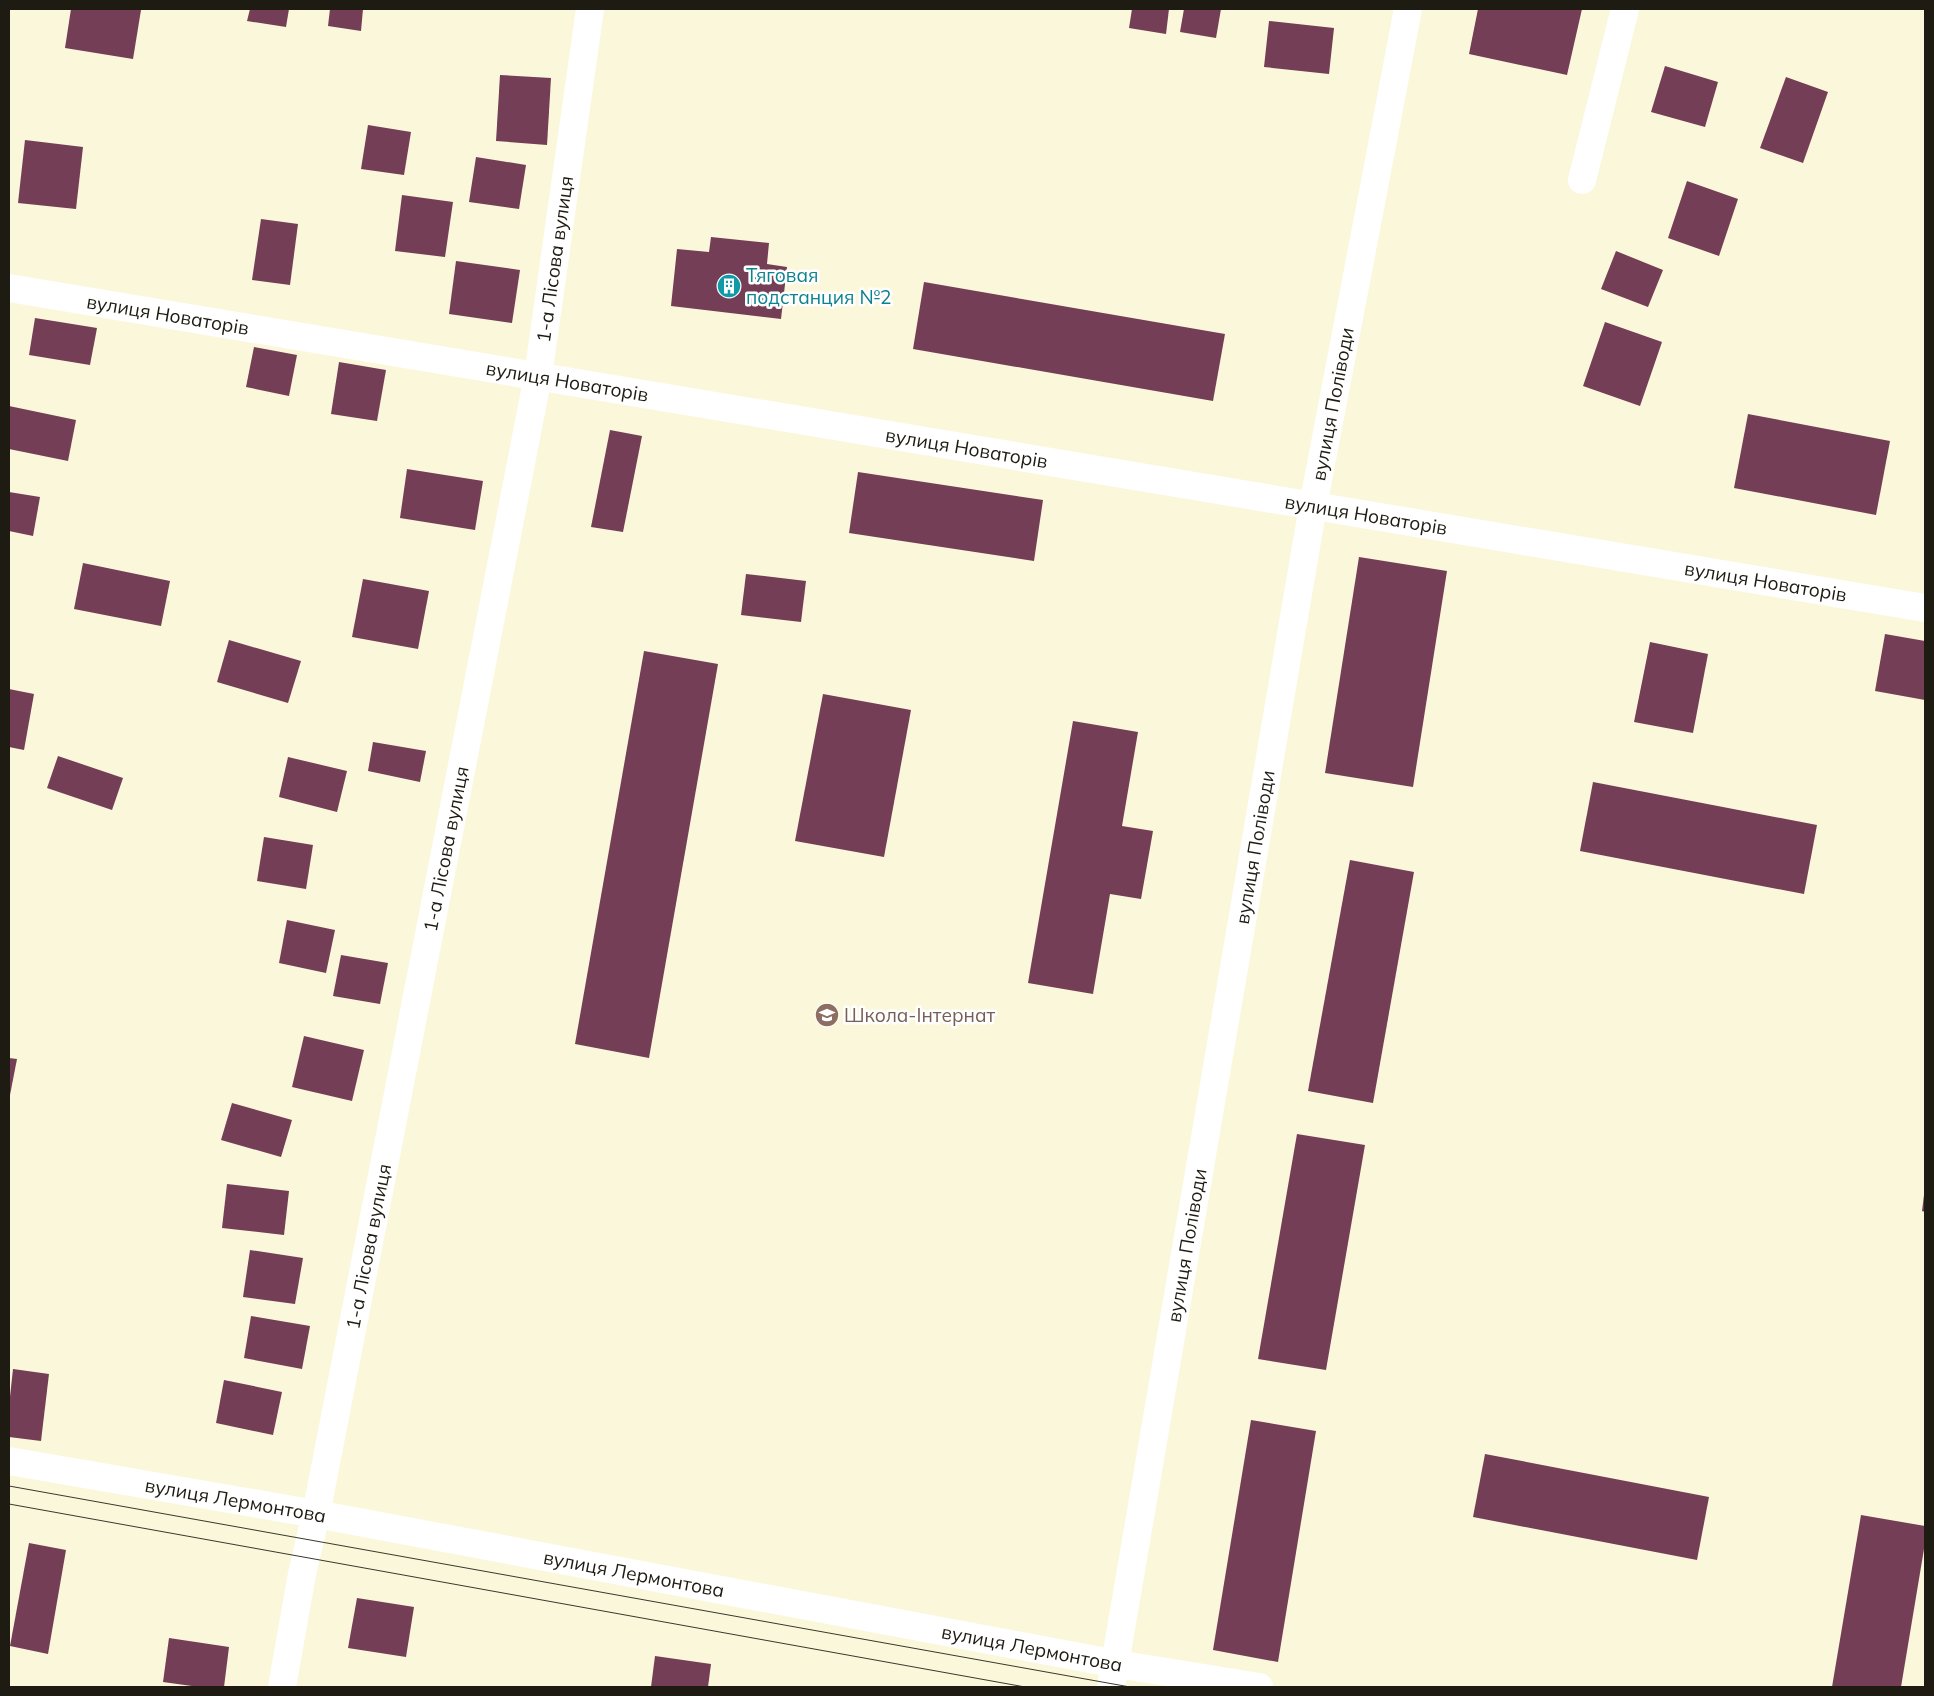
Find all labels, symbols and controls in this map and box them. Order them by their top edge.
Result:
street label: 1-а Лісова вулиця [531,174,578,344]
place label: Тяговая подстанция №2 [746,263,891,309]
building icon: Тяговая подстанция №2 [716,273,742,299]
street label: вулиця Новаторів [85,289,251,340]
street label: вулиця Поліводи [1306,325,1359,483]
street label: вулиця Новаторів [484,356,650,407]
street label: вулиця Новаторів [884,423,1050,473]
street label: вулиця Новаторів [1283,489,1449,540]
street label: вулиця Новаторів [1683,556,1849,607]
street label: 1-а Лісова вулиця [418,764,474,934]
street label: вулиця Поліводи [1230,768,1280,926]
school or university icon: Школа-Інтернат [814,1002,840,1028]
place label: Школа-Інтернат [844,1003,995,1027]
street label: 1-а Лісова вулиця [340,1162,396,1331]
street label: вулиця Поліводи [1162,1167,1211,1324]
street label: вулиця Лермонтова [143,1473,328,1528]
street label: вулиця Лермонтова [542,1545,726,1602]
street label: вулиця Лермонтова [940,1619,1124,1677]

